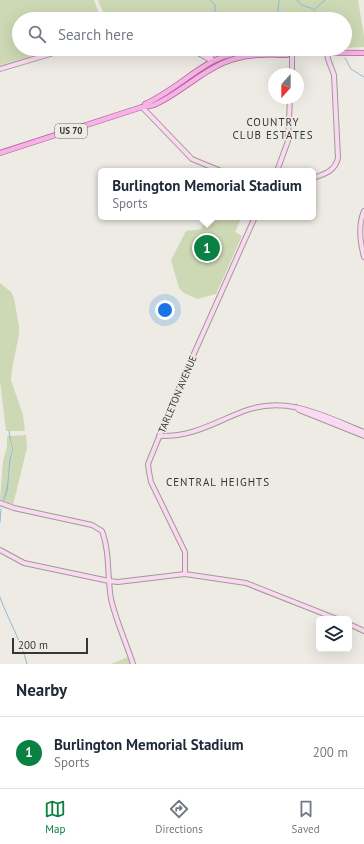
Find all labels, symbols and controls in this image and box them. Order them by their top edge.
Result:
search box [12,12,352,56]
icon: search [26,23,48,45]
text: Search here [58,25,134,44]
north arrow [268,68,304,104]
district label: COUNTRY CLUB ESTATES [232,115,314,142]
road number: US 70 [55,124,87,138]
popup [98,168,316,220]
text: Burlington Memorial Stadium [112,176,302,195]
text: Sports [112,195,148,212]
pin: 1 [194,233,220,263]
your location [155,300,175,320]
street label: TARLETON AVENUE [155,353,200,435]
district label: CENTRAL HEIGHTS [166,475,270,489]
map controls [316,616,352,652]
button: layers [316,616,352,652]
scale bar [12,636,88,655]
text: 200 m [18,638,48,652]
text: Nearby [16,679,67,701]
text: Burlington Memorial Stadium [54,735,244,754]
text: 1 [25,744,33,761]
text: 200 m [313,744,348,761]
text: Sports [54,754,90,771]
tab: Map [44,798,66,836]
tab: Directions [155,798,203,836]
tab: Saved [292,798,320,836]

